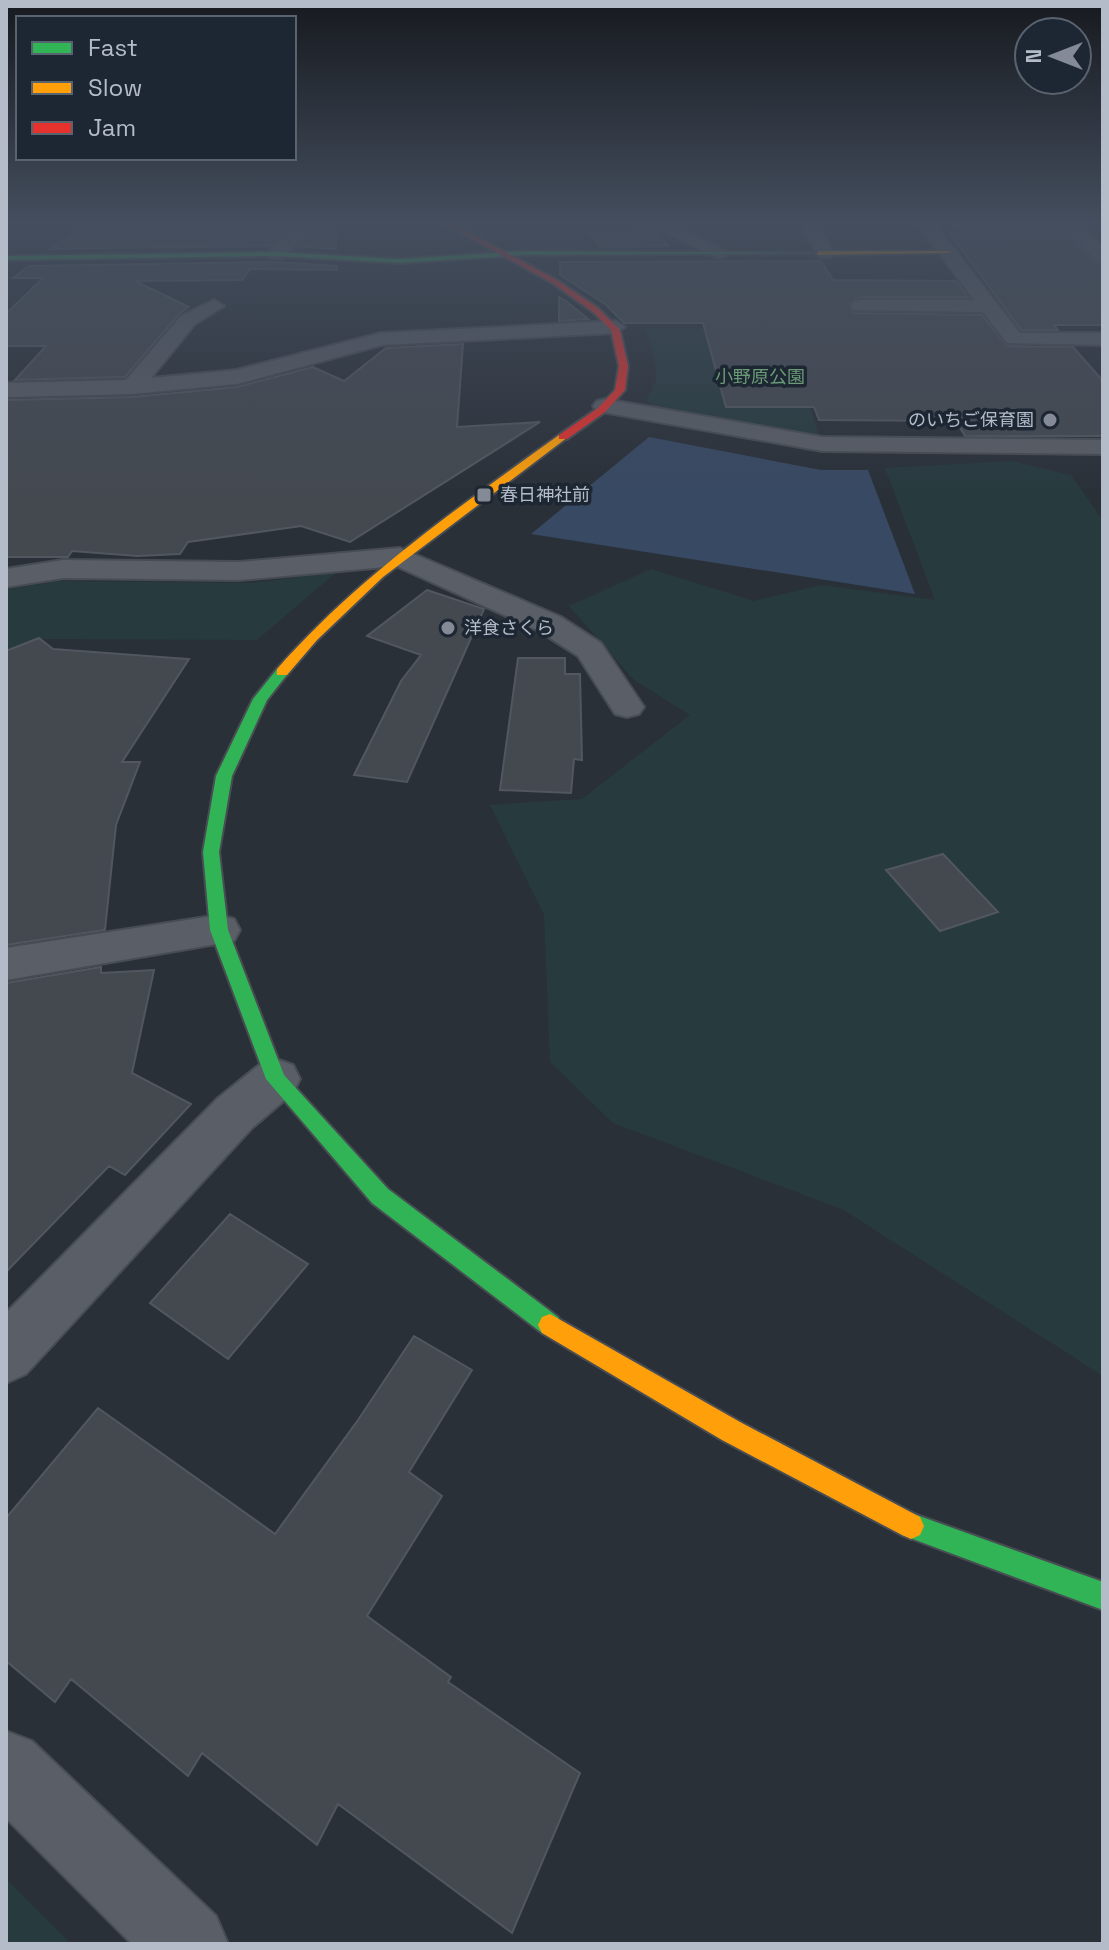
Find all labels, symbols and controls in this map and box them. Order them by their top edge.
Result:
legend [16,16,296,160]
north arrow [1013,16,1093,96]
text: Fast [88,32,138,63]
text: N [1019,49,1047,63]
text: Slow [88,72,142,103]
text: Jam [88,112,136,143]
park label: 小野原公園 [715,365,805,388]
place label: のいちご保育園 [908,408,1034,431]
marker: のいちご保育園 [1041,411,1059,429]
place label: 春日神社前 [500,483,590,506]
marker: 春日神社前 [475,486,493,504]
place label: 洋食さくら [464,616,554,639]
marker: 洋食さくら [439,619,457,637]

